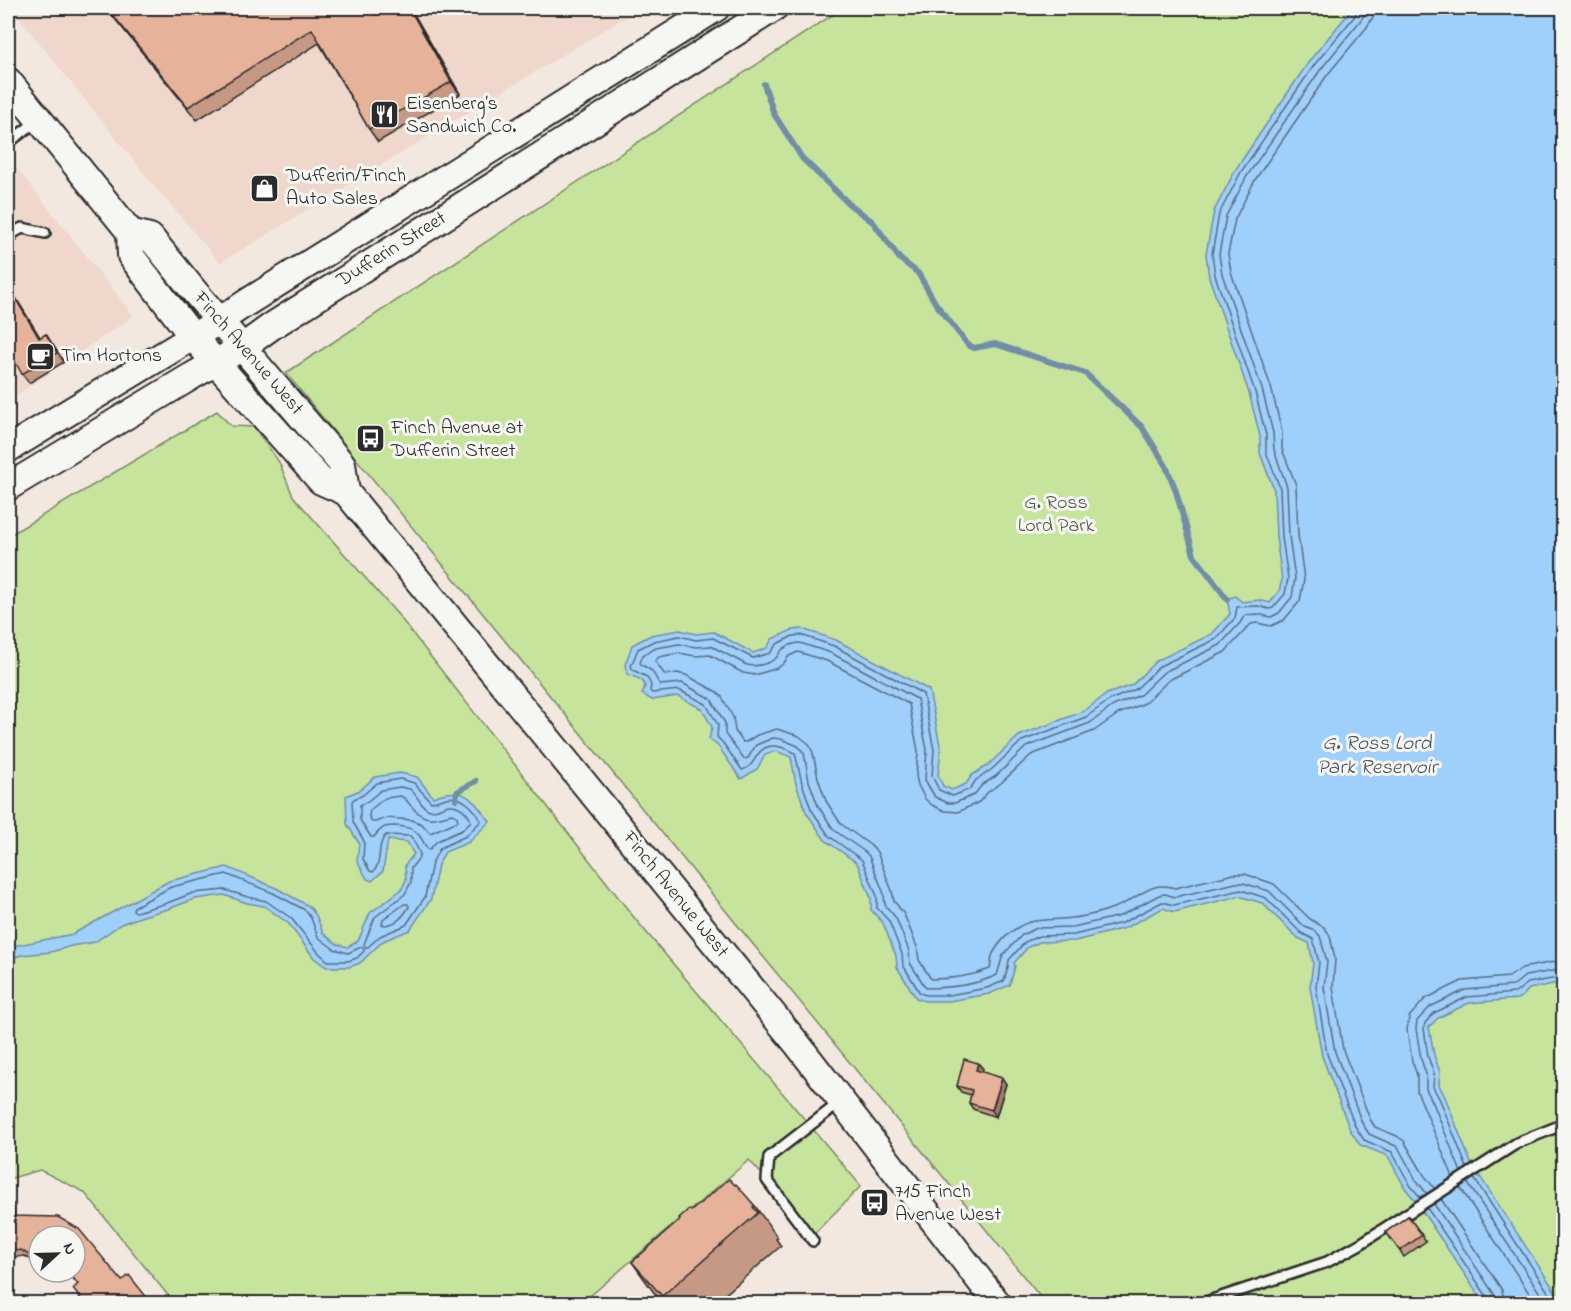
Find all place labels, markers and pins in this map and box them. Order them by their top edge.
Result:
place label: Eisenberg’s Sandwich Co. [406,90,516,142]
restaurant icon: Eisenberg’s Sandwich Co. [369,99,401,131]
place label: Dufferin/Finch Auto Sales [285,162,406,214]
shop icon: Dufferin/Finch Auto Sales [249,172,281,204]
cafe icon: Tim Hortons [24,340,56,372]
place label: Tim Hortons [61,342,162,371]
place label: Finch Avenue at Dufferin Street [390,414,523,466]
bus stop icon: Finch Avenue at Dufferin Street [354,423,386,455]
place label: 715 Finch Avenue West [895,1178,1001,1230]
bus stop icon: 715 Finch Avenue West [858,1187,890,1219]

